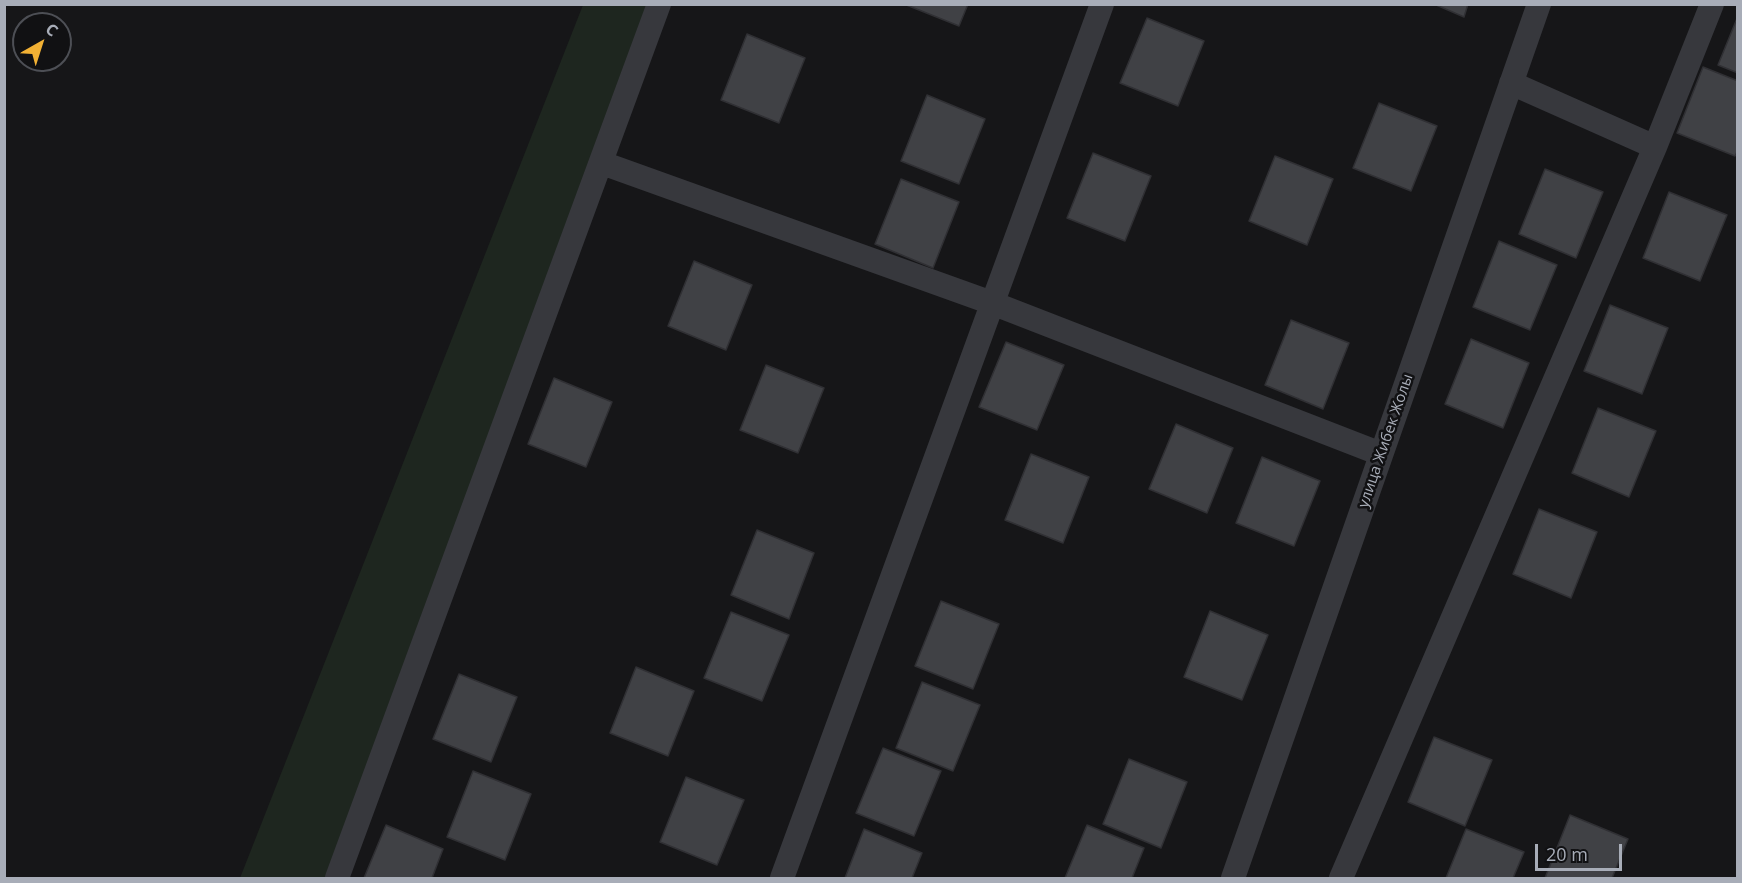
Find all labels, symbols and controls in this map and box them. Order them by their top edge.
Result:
north arrow [12,12,72,72]
text: С [41,18,63,41]
street label: улица Жибек Жолы [1355,372,1417,510]
scale bar [1538,832,1625,870]
text: 20 m [1546,842,1588,866]

